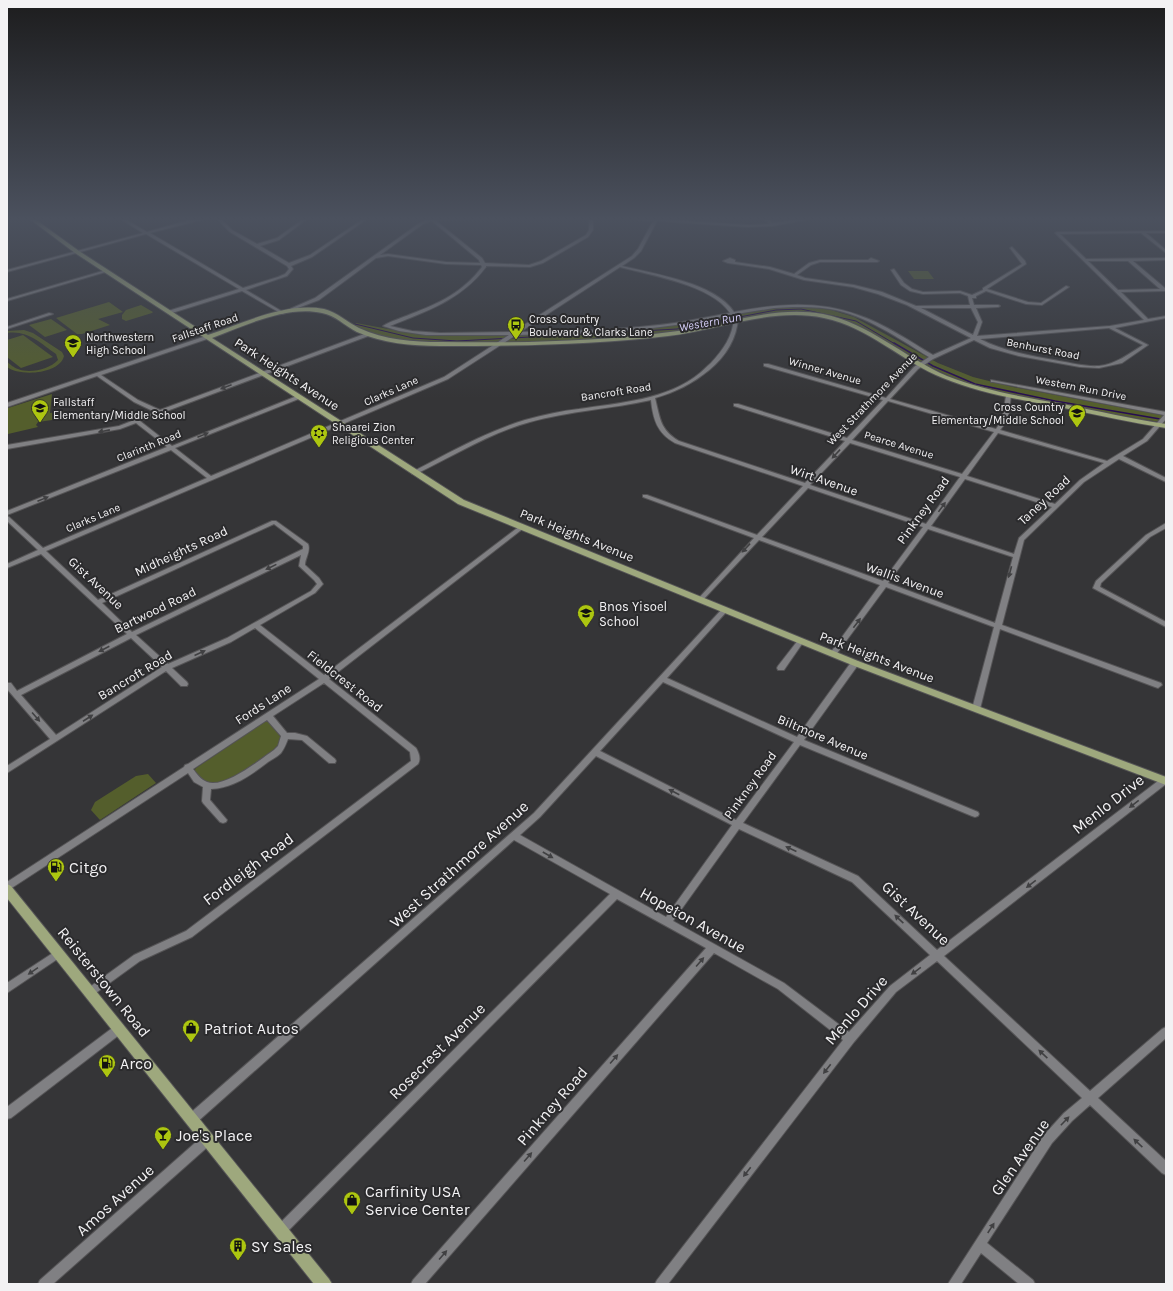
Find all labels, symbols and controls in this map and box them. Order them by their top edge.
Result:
water label: Western Run [678,310,742,334]
street label: Fallstaff Road [170,311,240,345]
place label: Cross Country Boulevard & Clarks Lane [529,313,653,339]
bus stop icon: Cross Country Boulevard & Clarks Lane [506,315,526,340]
place label: Northwestern High School [86,331,154,357]
school or university icon: Northwestern High School [63,333,83,358]
street label: Park Heights Avenue [232,335,342,414]
street label: Benhurst Road [1005,336,1081,362]
street label: West Strathmore Avenue [824,350,920,448]
street label: Winner Avenue [787,354,863,388]
street label: Clarks Lane [362,373,420,409]
street label: Western Run Drive [1034,373,1128,403]
street label: Bancroft Road [580,380,652,404]
one-way arrow [220,385,232,391]
place label: Fallstaff Elementary/Middle School [53,396,186,422]
school or university icon: Fallstaff Elementary/Middle School [30,398,50,423]
place label: Cross Country Elementary/Middle School [931,401,1064,427]
school or university icon: Cross Country Elementary/Middle School [1067,403,1087,428]
place label: Shaarei Zion Religious Center [332,421,414,447]
synagogue icon: Shaarei Zion Religious Center [309,423,329,448]
street label: Clarinth Road [115,427,183,465]
one-way arrow [97,428,110,434]
street label: Pearce Avenue [863,428,936,462]
one-way arrow [198,432,210,438]
one-way arrow [831,449,840,459]
street label: Wirt Avenue [788,461,860,499]
street label: Taney Road [1015,472,1073,528]
street label: Pinkney Road [893,473,953,547]
one-way arrow [38,495,50,501]
street label: Clarks Lane [64,501,123,535]
one-way arrow [938,502,946,512]
street label: Park Heights Avenue [518,505,636,565]
street label: Midheights Road [132,523,230,579]
one-way arrow [741,543,751,553]
street label: Gist Avenue [65,554,127,613]
street label: Wallis Avenue [864,559,947,601]
one-way arrow [266,564,277,570]
one-way arrow [1007,566,1013,578]
street label: Bartwood Road [112,584,198,636]
place label: Bnos Yisoel School [599,599,667,629]
school or university icon: Bnos Yisoel School [576,603,596,628]
one-way arrow [853,618,861,629]
street label: Park Heights Avenue [818,628,937,686]
one-way arrow [99,646,110,652]
street label: Bancroft Road [95,647,175,703]
street label: Fieldcrest Road [304,647,386,715]
one-way arrow [195,649,207,655]
street label: Fords Lane [232,680,294,728]
street label: Biltmore Avenue [775,711,871,763]
one-way arrow [31,712,40,722]
one-way arrow [82,714,94,721]
street label: Pinkney Road [720,748,780,822]
street label: Menlo Drive [1068,770,1148,838]
one-way arrow [668,789,680,795]
street label: West Strathmore Avenue [386,797,532,931]
one-way arrow [1128,800,1139,808]
street label: Fordleigh Road [199,829,297,909]
one-way arrow [785,846,797,852]
one-way arrow [542,852,554,858]
fuel station icon: Citgo [46,857,66,882]
place label: Citgo [69,858,107,877]
street label: Gist Avenue [878,877,954,949]
one-way arrow [1026,880,1037,888]
street label: Hopeton Avenue [637,883,749,957]
one-way arrow [894,914,904,924]
street label: Reisterstown Road [54,923,154,1041]
one-way arrow [695,957,705,967]
one-way arrow [28,967,38,975]
one-way arrow [911,967,922,975]
street label: Menlo Drive [821,971,891,1049]
street label: Rosecrest Avenue [385,999,489,1103]
shop icon: Patriot Autos [181,1018,201,1043]
place label: Patriot Autos [204,1019,299,1038]
one-way arrow [1038,1049,1048,1058]
fuel station icon: Arco [97,1053,117,1078]
place label: Arco [120,1054,152,1073]
one-way arrow [610,1054,619,1065]
street label: Pinkney Road [513,1063,591,1149]
one-way arrow [822,1064,831,1075]
street label: Glen Avenue [987,1115,1053,1199]
one-way arrow [1060,1116,1069,1126]
bar icon: Joe's Place [153,1125,173,1150]
place label: Joe's Place [176,1126,252,1145]
one-way arrow [1133,1138,1143,1147]
one-way arrow [524,1152,533,1162]
street label: Amos Avenue [72,1160,158,1240]
one-way arrow [743,1167,751,1178]
place label: Carfinity USA Service Center [365,1182,470,1219]
shop icon: Carfinity USA Service Center [342,1190,362,1215]
one-way arrow [987,1223,995,1233]
building icon: SY Sales [228,1236,248,1261]
place label: SY Sales [251,1237,312,1256]
one-way arrow [438,1249,447,1260]

